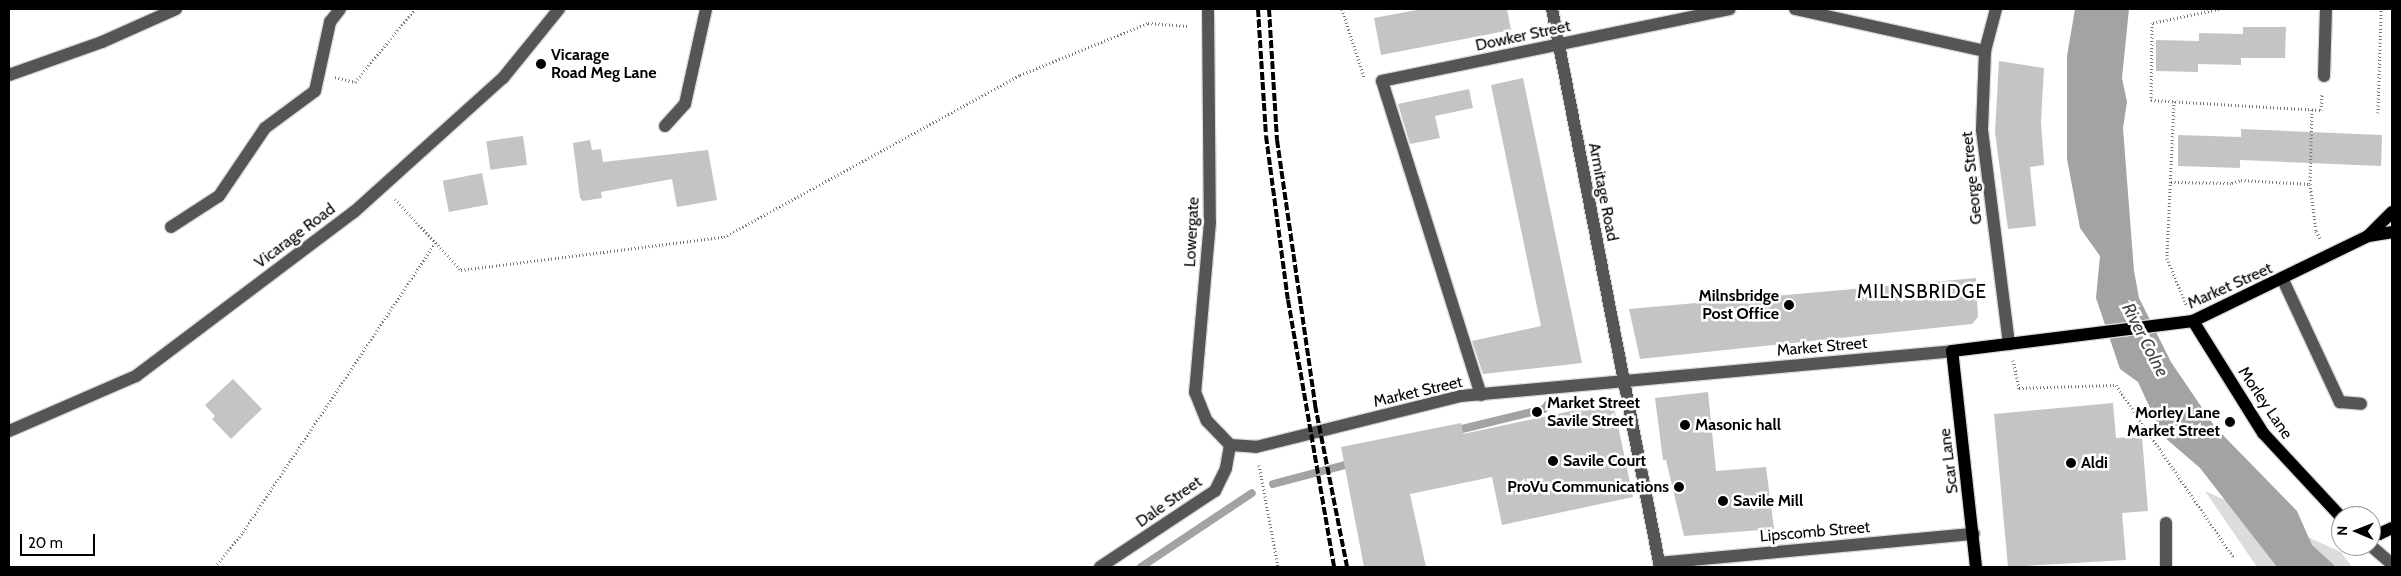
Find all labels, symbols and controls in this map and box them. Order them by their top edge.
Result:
street label: Dowker Street [1474,17,1572,55]
place label: Vicarage Road Meg Lane [551,45,657,83]
marker: Vicarage Road Meg Lane [535,58,547,70]
street label: George Street [1958,131,1986,225]
street label: Armitage Road [1584,141,1622,243]
street label: Lowergate [1181,196,1203,268]
street label: Vicarage Road [251,199,339,273]
street label: Market Street [2185,259,2275,313]
district label: MILNSBRIDGE [1856,281,1988,303]
place label: Milnsbridge Post Office [1699,286,1779,324]
marker: Milnsbridge Post Office [1783,299,1795,311]
water label: River Colne [2117,299,2173,381]
street label: Market Street [1776,333,1868,361]
street label: Morley Lane [2234,363,2296,443]
street label: Market Street [1372,372,1464,412]
place label: Market Street Savile Street [1547,393,1640,431]
place label: Morley Lane Market Street [2127,403,2220,441]
marker: Market Street Savile Street [1531,406,1543,418]
place label: Masonic hall [1695,415,1781,435]
marker: Morley Lane Market Street [2224,416,2236,428]
marker: Masonic hall [1679,419,1691,431]
street label: Scar Lane [1935,427,1963,495]
place label: Savile Court [1563,451,1646,471]
place label: Aldi [2081,453,2108,473]
marker: Savile Court [1547,455,1559,467]
marker: Aldi [2065,457,2077,469]
street label: Dale Street [1132,472,1206,532]
place label: ProVu Communications [1507,477,1669,497]
marker: ProVu Communications [1673,481,1685,493]
place label: Savile Mill [1733,491,1803,511]
marker: Savile Mill [1717,495,1729,507]
north arrow [2331,506,2381,556]
street label: Lipscomb Street [1759,518,1871,546]
scale bar [22,524,98,556]
text: N [2333,526,2351,536]
text: 20 m [28,534,63,552]

